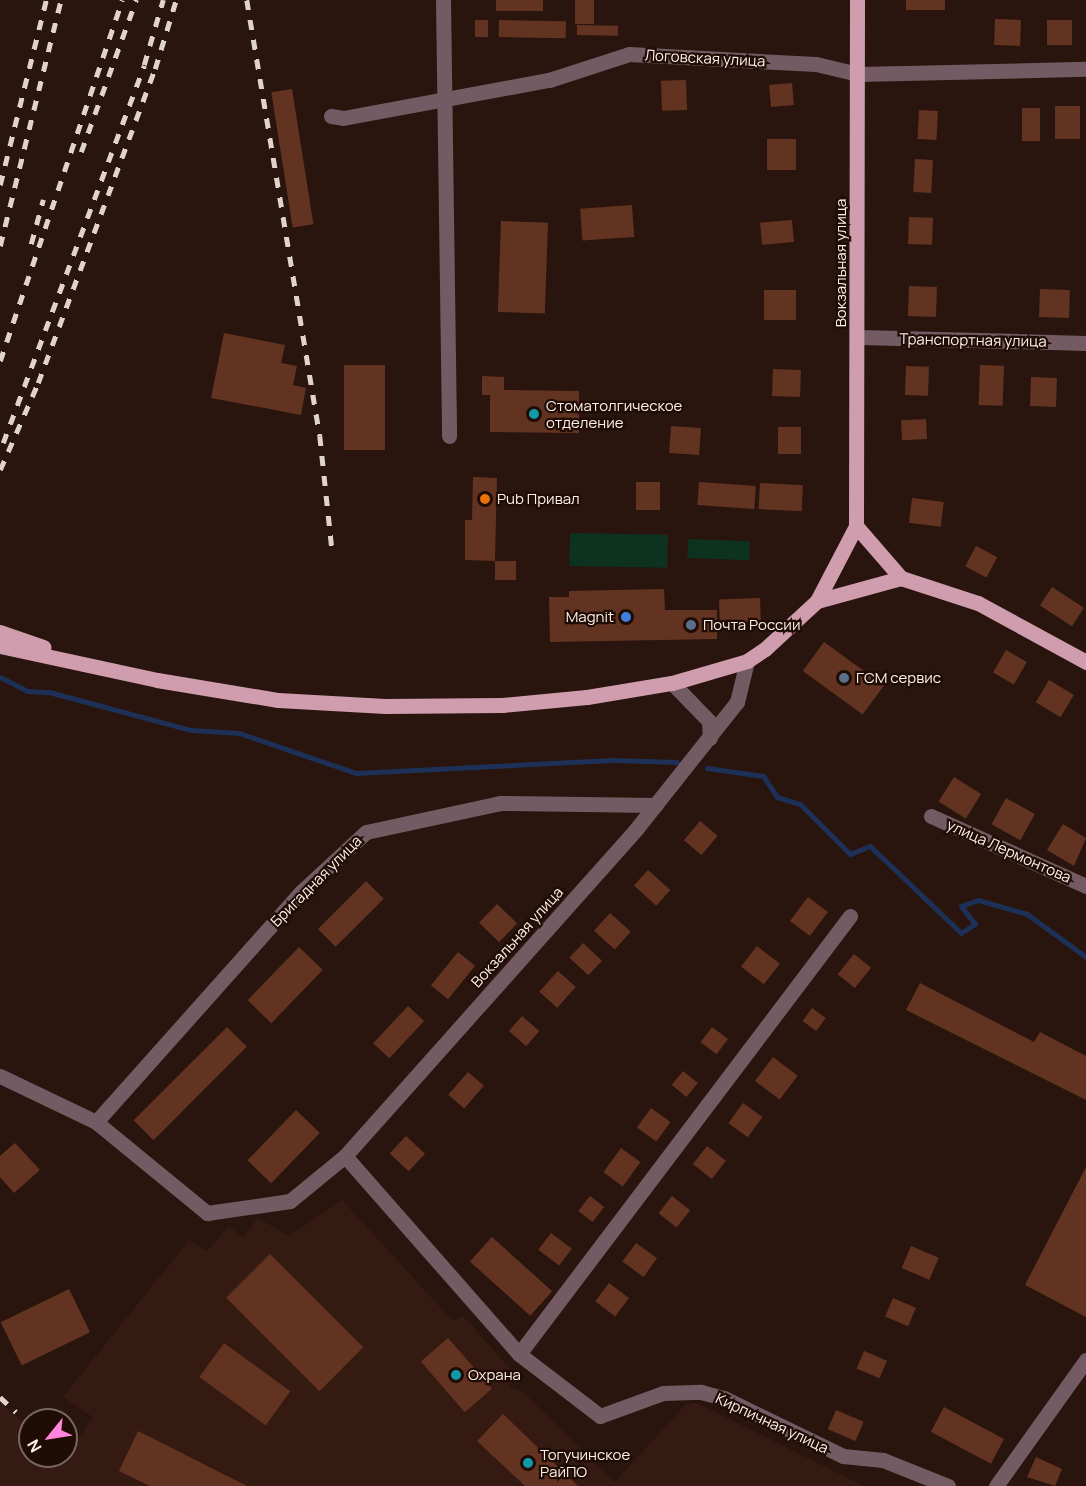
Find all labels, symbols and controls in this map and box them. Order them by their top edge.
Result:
street label: Логовская улица [644,46,766,70]
street label: Вокзальная улица [832,199,850,327]
street label: Транспортная улица [899,330,1047,350]
place label: Стоматолгическое отделение [546,396,682,431]
marker: Стоматолгическое отделение [527,407,541,421]
place label: Pub Привал [497,490,580,508]
marker: Pub Привал [478,492,492,506]
place label: Magnit [566,608,614,626]
marker: Magnit [619,610,633,624]
place label: Почта России [703,616,800,634]
marker: Почта России [684,618,698,632]
place label: ГСМ сервис [856,669,941,687]
marker: ГСМ сервис [837,671,851,685]
street label: улица Лермонтова [944,815,1074,887]
street label: Бригадная улица [267,832,365,930]
street label: Вокзальная улица [467,883,567,991]
place label: Охрана [468,1366,521,1384]
marker: Охрана [449,1368,463,1382]
street label: Кирпичная улица [713,1389,831,1457]
north arrow [18,1408,78,1468]
text: N [22,1436,47,1456]
place label: Тогучинское РайПО [540,1445,630,1480]
marker: Тогучинское РайПО [521,1456,535,1470]

